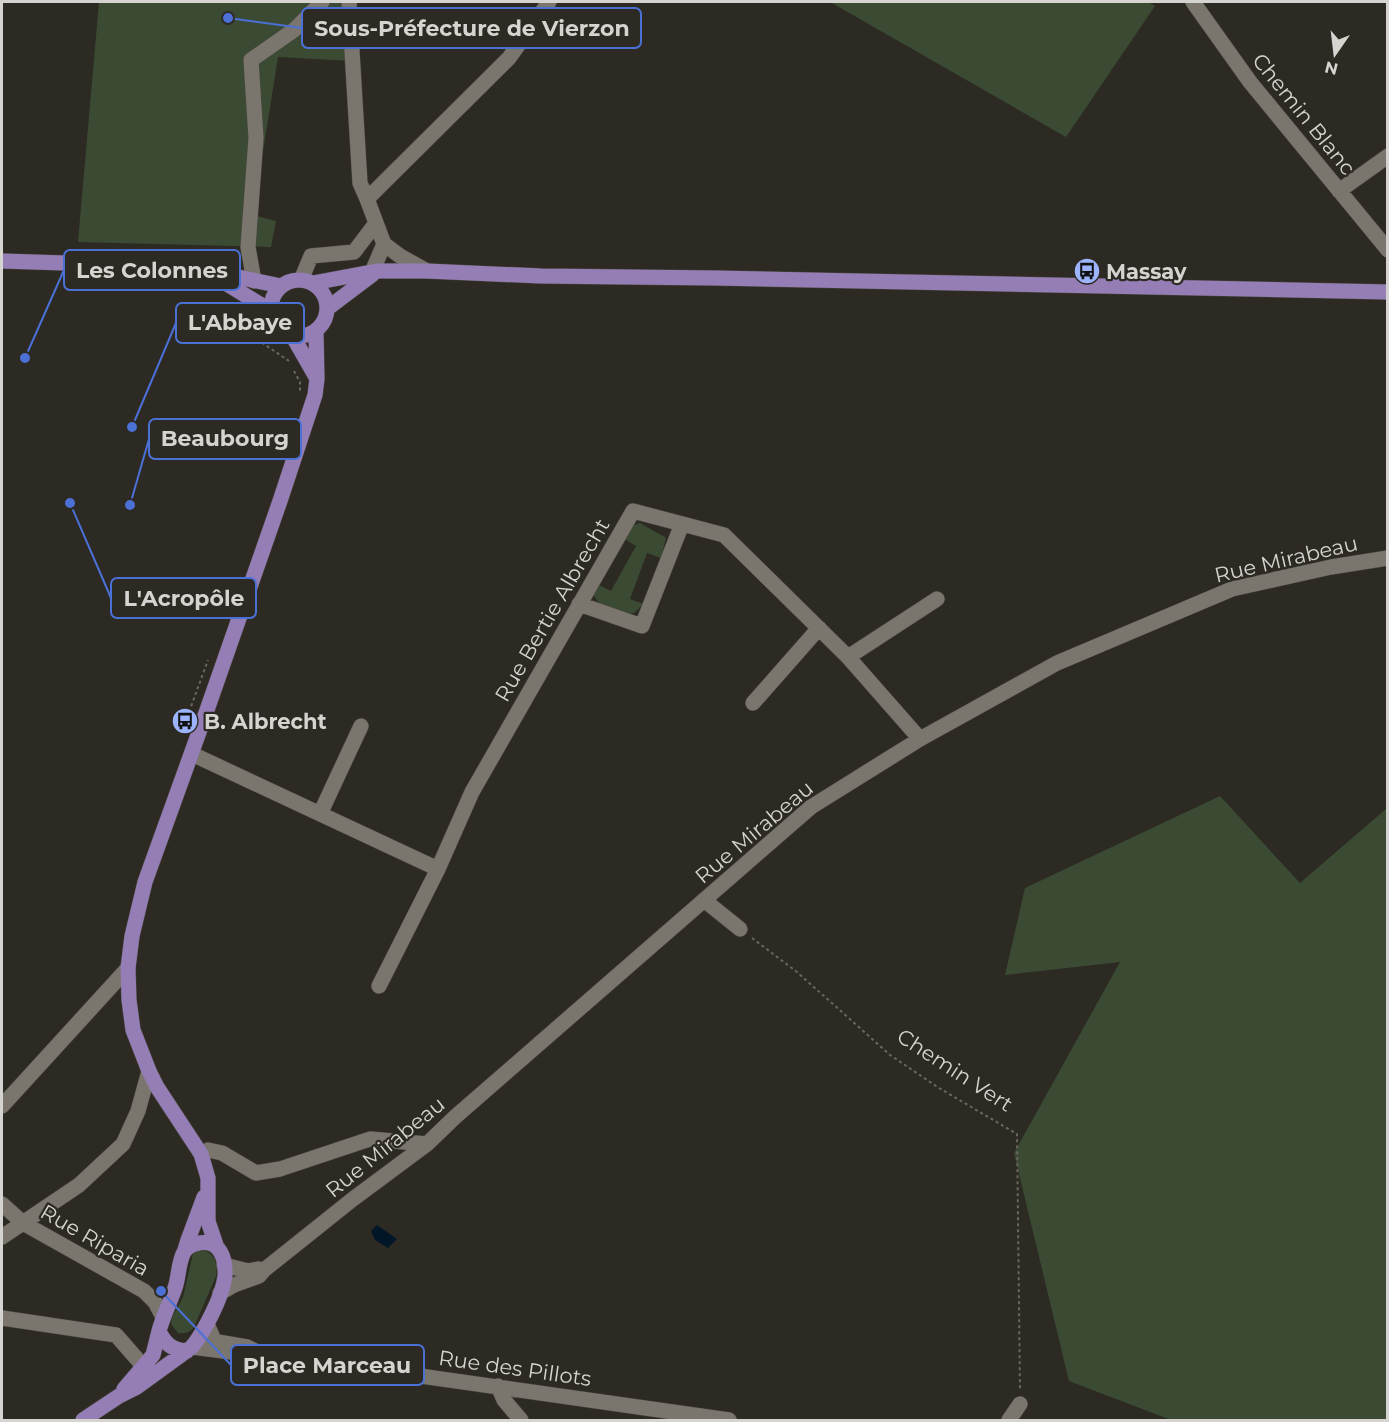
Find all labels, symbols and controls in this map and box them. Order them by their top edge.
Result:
callout: Sous-Préfecture de Vierzon [302,8,641,48]
text: Sous-Préfecture de Vierzon [314,15,630,42]
north arrow [1305,24,1365,84]
street label: Chemin Blanc [1247,48,1361,180]
text: N [1323,57,1340,79]
callout: Les Colonnes [64,250,240,290]
bus stop icon: Massay [1072,256,1102,286]
text: Les Colonnes [76,257,228,284]
place label: Massay [1106,259,1187,284]
callout: L'Abbaye [176,303,304,343]
text: L'Abbaye [188,309,292,336]
callout: Beaubourg [149,419,301,459]
text: Beaubourg [161,425,289,452]
street label: Rue Bertie Albrecht [489,514,615,706]
street label: Rue Mirabeau [1212,530,1360,588]
callout: L'Acropôle [111,578,256,618]
text: L'Acropôle [124,585,245,612]
bus stop icon: B. Albrecht [170,706,200,736]
place label: B. Albrecht [204,709,327,734]
street label: Rue Mirabeau [690,775,818,889]
street label: Chemin Vert [892,1023,1018,1117]
street label: Rue Mirabeau [320,1091,450,1203]
street label: Rue Riparia [36,1199,154,1281]
callout: Place Marceau [231,1345,424,1385]
street label: Rue des Pillots [437,1345,593,1391]
text: Place Marceau [243,1352,411,1379]

